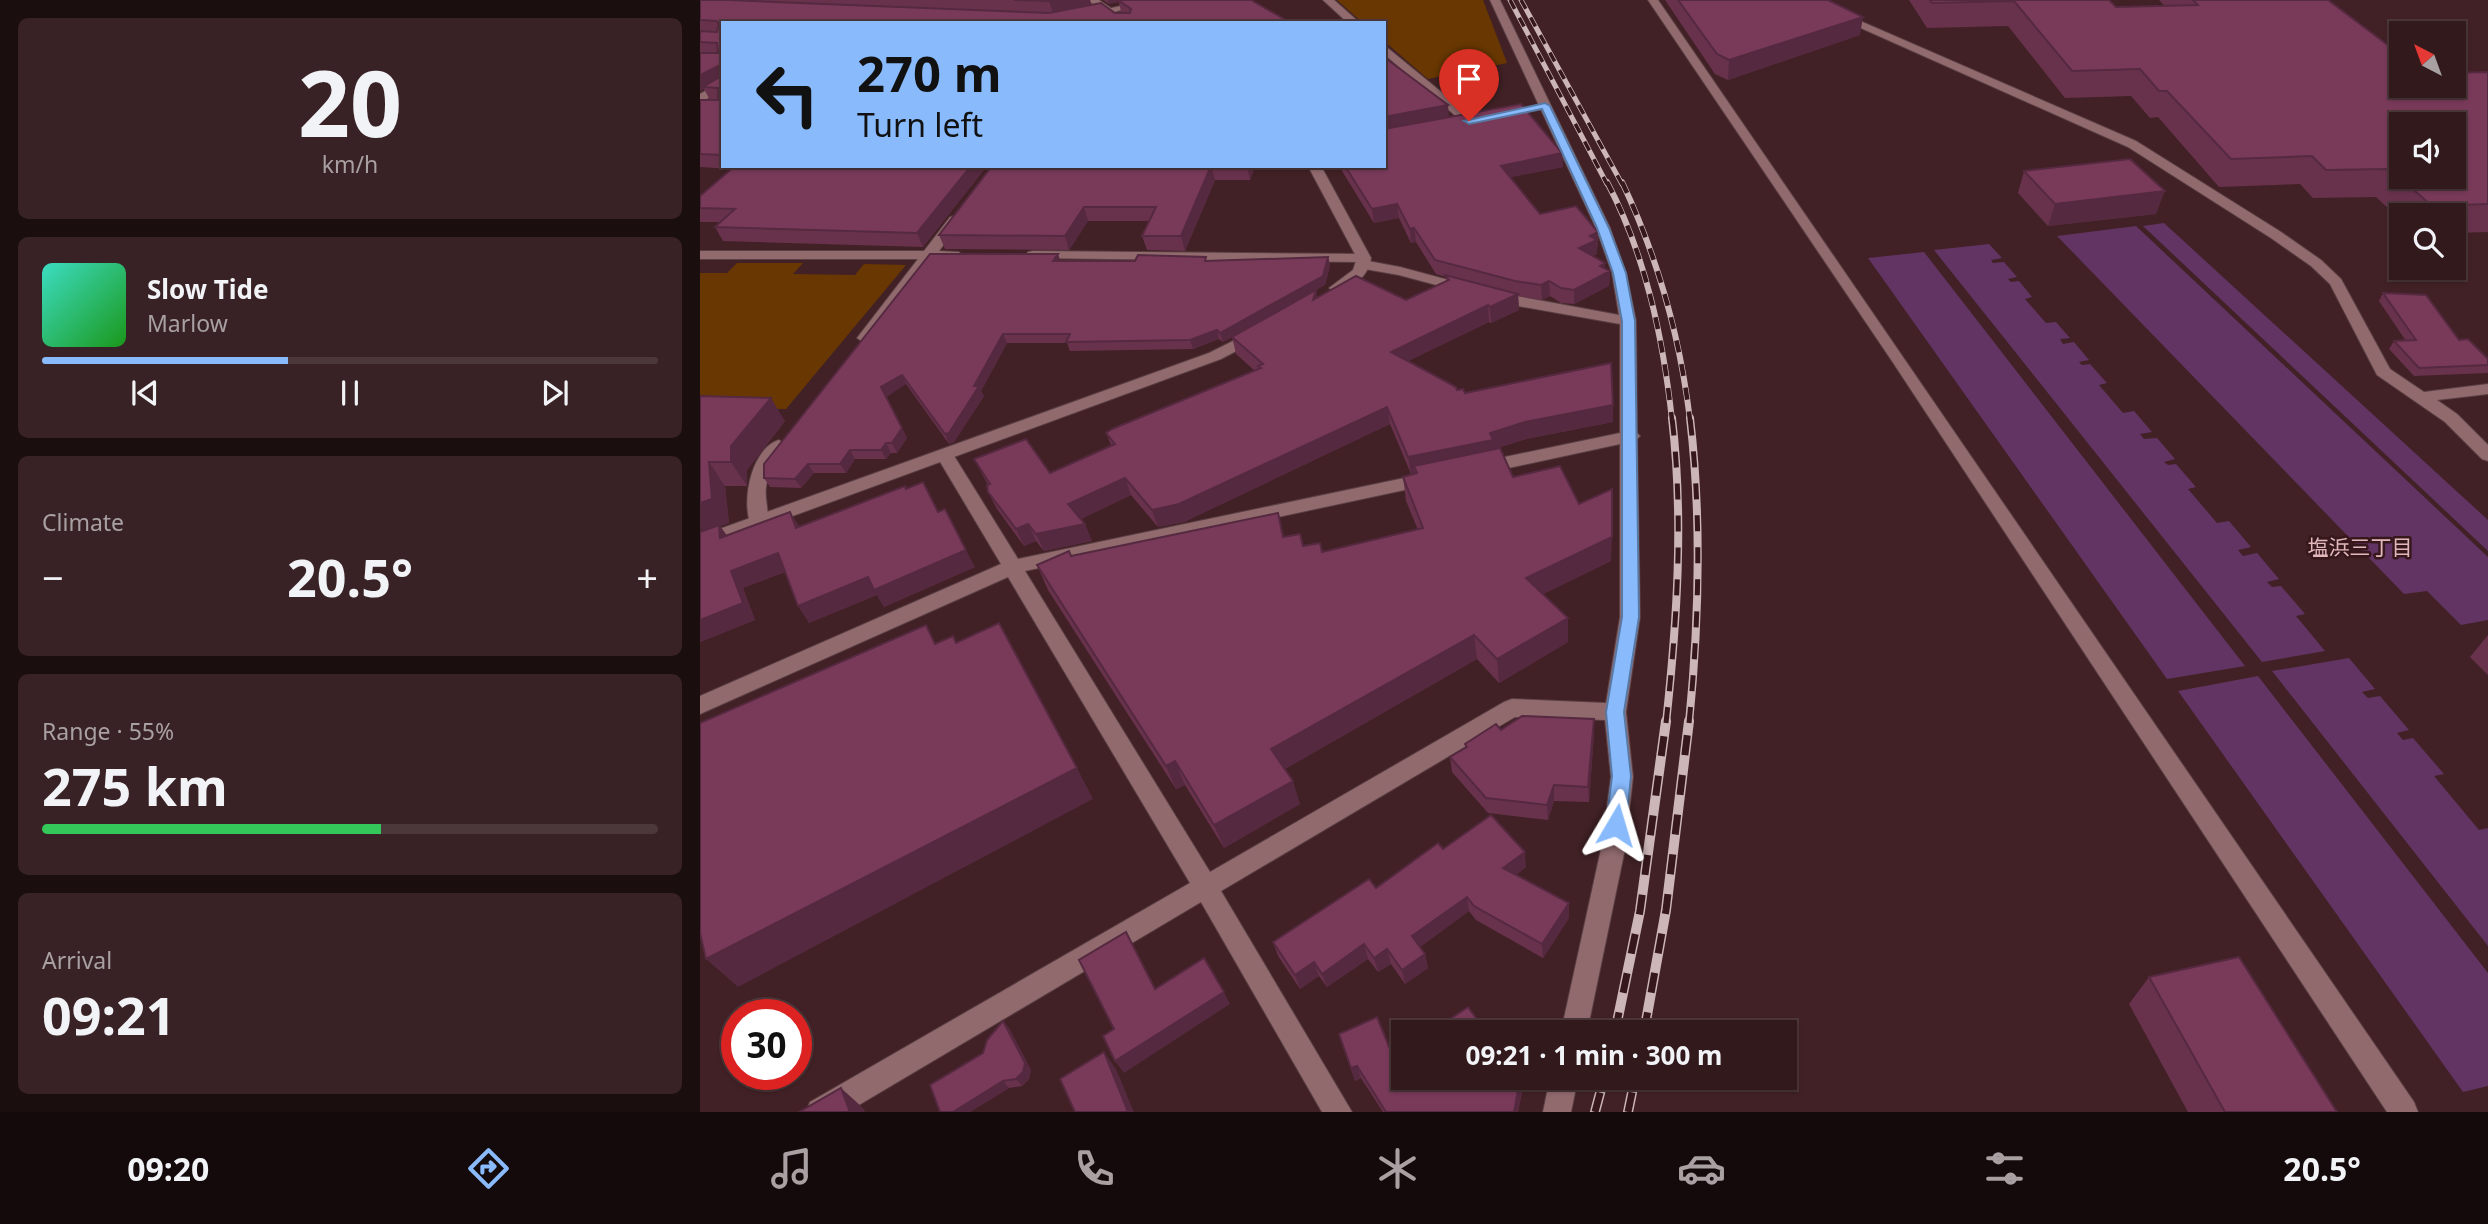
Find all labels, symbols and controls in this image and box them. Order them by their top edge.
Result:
north arrow [2389,21,2466,98]
map controls [2389,21,2466,280]
text: 20 [298,40,402,164]
text: 270 m [857,40,1002,106]
icon: left [742,49,833,140]
pin [1439,49,1499,121]
icon: arrive [1450,60,1488,98]
text: Turn left [857,103,983,146]
button: sound [2389,112,2466,189]
text: km/h [322,148,378,180]
button: search [2389,203,2466,280]
text: Slow Tide [147,271,269,307]
text: Marlow [147,307,228,339]
icon: previous [126,374,164,412]
icon: pause [331,374,369,412]
icon: next [536,374,574,412]
text: Climate [42,506,124,538]
district label: 塩浜三丁目 [2308,533,2413,561]
text: 20.5° [287,541,413,612]
text: − [42,551,64,603]
text: + [636,551,658,603]
text: Range · 55% [42,715,174,747]
text: 275 km [42,750,228,821]
position arrow [1579,788,1653,862]
text: Arrival [42,944,112,976]
text: 09:21 [42,979,176,1050]
speed limit sign: 30 [721,999,812,1090]
text: 09:21 · 1 min · 300 m [1466,1037,1722,1073]
icon: directions [464,1144,513,1193]
icon: music [767,1144,816,1193]
icon: phone [1070,1144,1119,1193]
icon: climate [1373,1144,1422,1193]
icon: car [1677,1144,1726,1193]
icon: filters [1980,1144,2029,1193]
text: 09:20 [127,1147,209,1190]
text: 20.5° [2283,1147,2361,1190]

